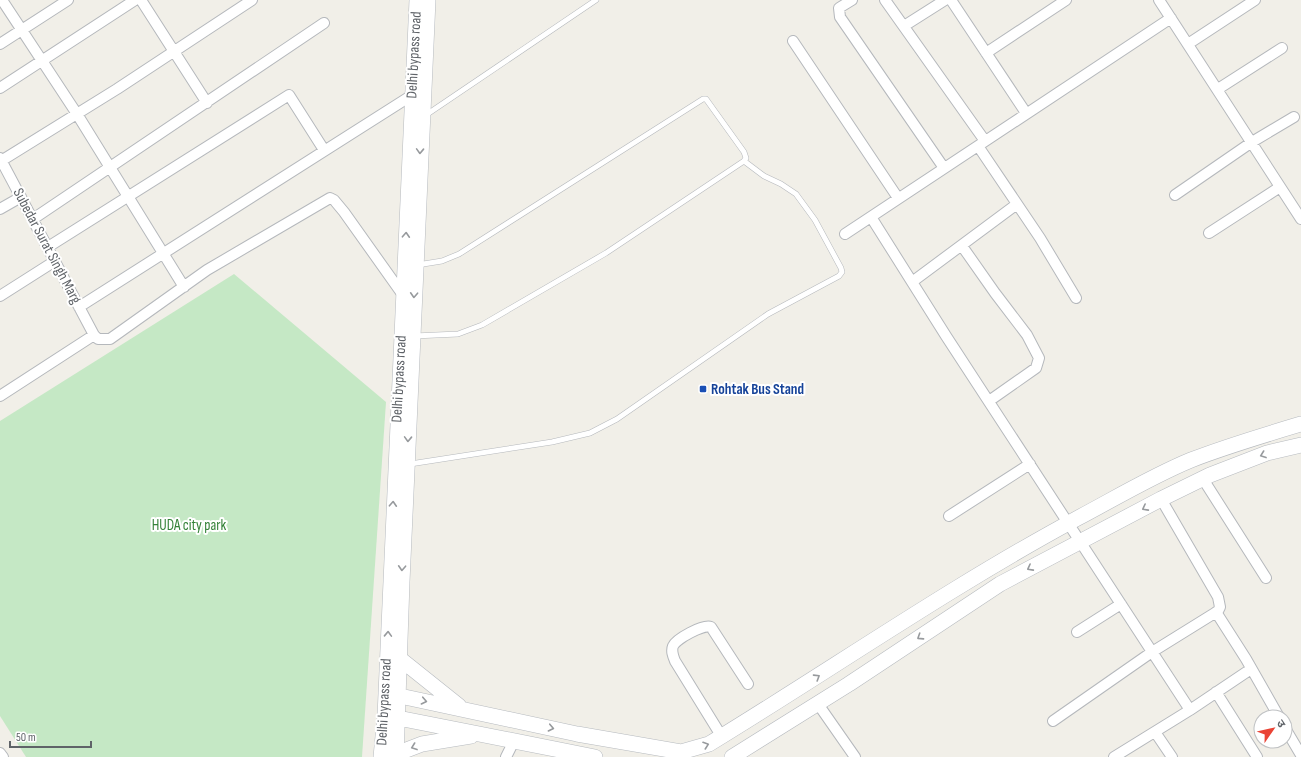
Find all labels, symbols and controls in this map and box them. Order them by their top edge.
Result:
street label: Delhi bypass road [402,11,426,99]
one-way arrow [416,148,425,154]
street label: Subedar Surat Singh Marg [9,185,85,307]
one-way arrow [401,232,410,238]
one-way arrow [410,292,419,298]
street label: Delhi bypass road [387,335,411,423]
place label: Rohtak Bus Stand [711,380,804,399]
marker: Rohtak Bus Stand [698,384,708,394]
one-way arrow [404,436,412,442]
one-way arrow [1260,450,1267,459]
one-way arrow [389,501,398,507]
one-way arrow [1141,503,1149,510]
park label: HUDA city park [152,516,227,535]
one-way arrow [1027,564,1034,571]
one-way arrow [398,565,407,571]
one-way arrow [384,631,392,637]
one-way arrow [917,632,924,639]
street label: Delhi bypass road [372,658,396,746]
one-way arrow [813,674,820,682]
one-way arrow [421,696,427,704]
north arrow [1253,709,1293,749]
text: उ [1274,717,1288,730]
scale bar [10,723,91,749]
one-way arrow [548,724,554,732]
text: 50 m [16,730,36,745]
one-way arrow [702,741,709,750]
one-way arrow [411,742,418,750]

